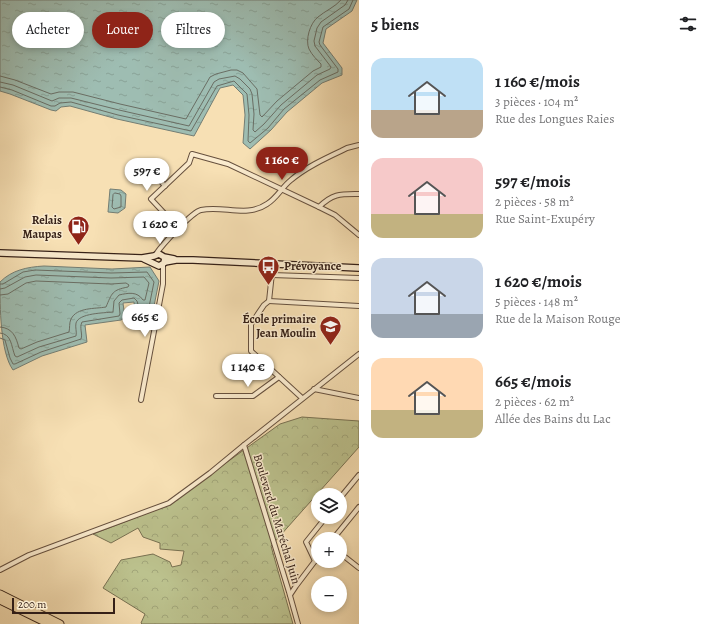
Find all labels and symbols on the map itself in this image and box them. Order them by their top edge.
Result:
pin: 1 160 € [245,147,319,181]
pin: 597 € [119,158,175,192]
pin: 1 620 € [123,211,197,245]
place label: Relais Maupas [23,212,62,242]
fuel station icon: Relais Maupas [65,214,91,247]
bus stop icon: Prévoyance [256,253,282,286]
place label: Prévoyance [284,258,342,274]
pin: 665 € [117,304,173,338]
place label: École primaire Jean Moulin [243,311,316,341]
school or university icon: École primaire Jean Moulin [318,313,344,346]
pin: 1 140 € [211,354,285,388]
street label: Boulevard du Maréchal Juin [250,452,305,586]
scale bar [12,596,115,615]

